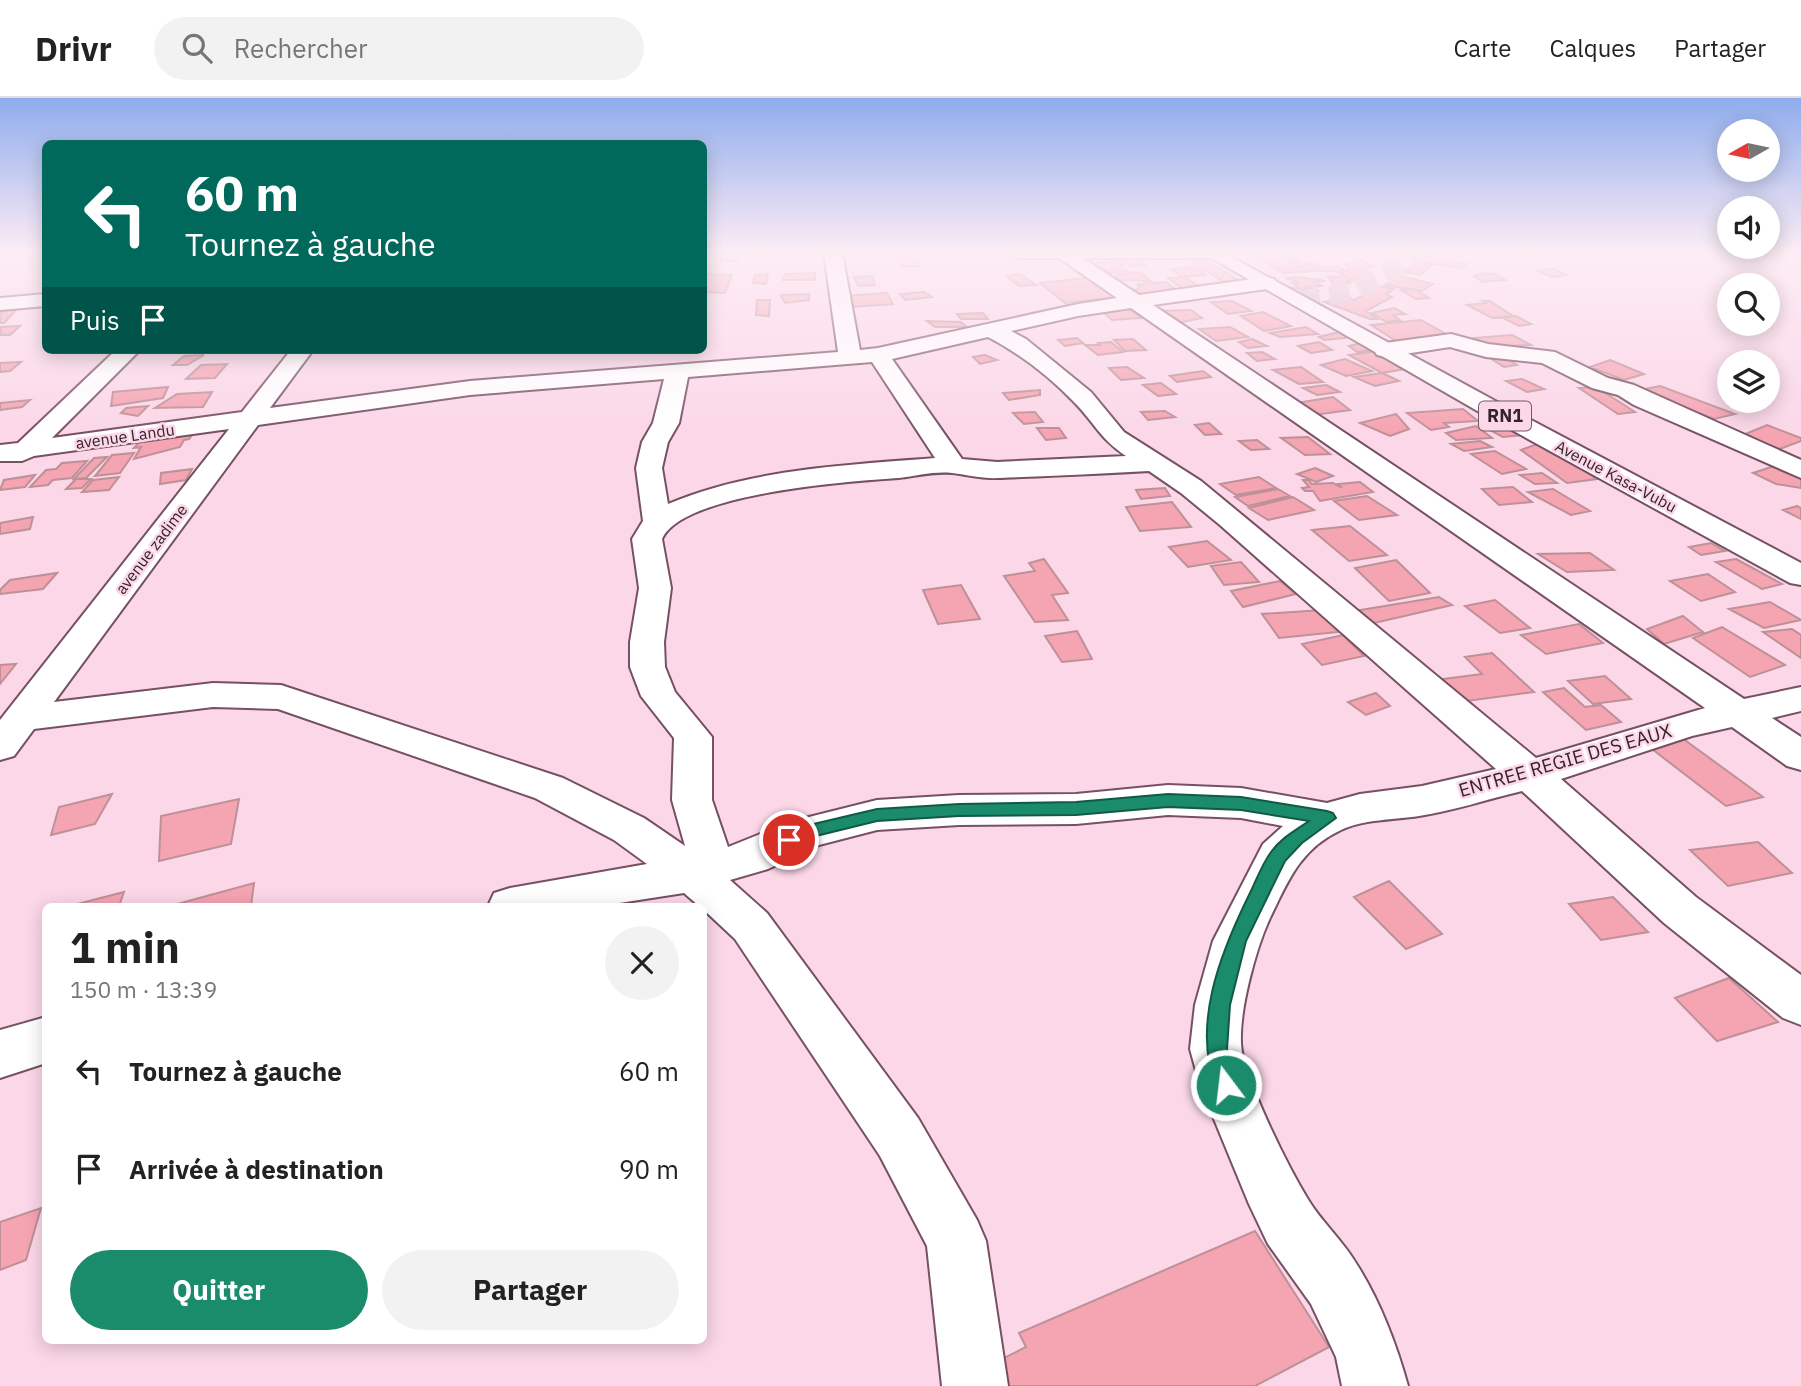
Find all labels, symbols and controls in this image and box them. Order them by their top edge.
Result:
search box [154,17,644,80]
text: Drivr [35,27,112,70]
icon: search [178,29,216,67]
text: Rechercher [234,31,368,65]
text: Carte [1453,32,1512,64]
text: Calques [1550,32,1636,64]
text: Partager [1674,32,1766,64]
north arrow [1717,119,1780,182]
map controls [1717,119,1780,413]
text: 60 m [185,161,299,224]
icon: left [70,168,161,259]
button: sound [1717,196,1780,259]
text: Tournez à gauche [185,223,436,265]
button: search [1717,273,1780,336]
icon: arrive [134,301,172,339]
text: Puis [70,303,120,337]
button: layers [1717,350,1780,413]
road number: RN1 [1479,402,1531,430]
street label: avenue Landu [74,419,176,453]
street label: Avenue Kasa-Vubu [1552,436,1680,516]
street label: avenue zadime [111,500,192,598]
street label: ENTREE REGIE DES EAUX [1456,718,1675,802]
pin [759,810,819,870]
icon: arrive [770,821,808,859]
text: 1 min [70,920,180,975]
button: close [605,926,679,1000]
text: 150 m · 13:39 [70,974,217,1004]
position arrow [1189,1048,1263,1122]
icon: left [70,1052,108,1090]
text: Tournez à gauche [129,1054,342,1088]
text: 60 m [619,1054,679,1088]
icon: arrive [70,1150,108,1188]
text: Arrivée à destination [129,1152,384,1186]
text: 90 m [619,1152,679,1186]
button: Quitter [70,1250,368,1330]
button: Partager [382,1250,679,1330]

